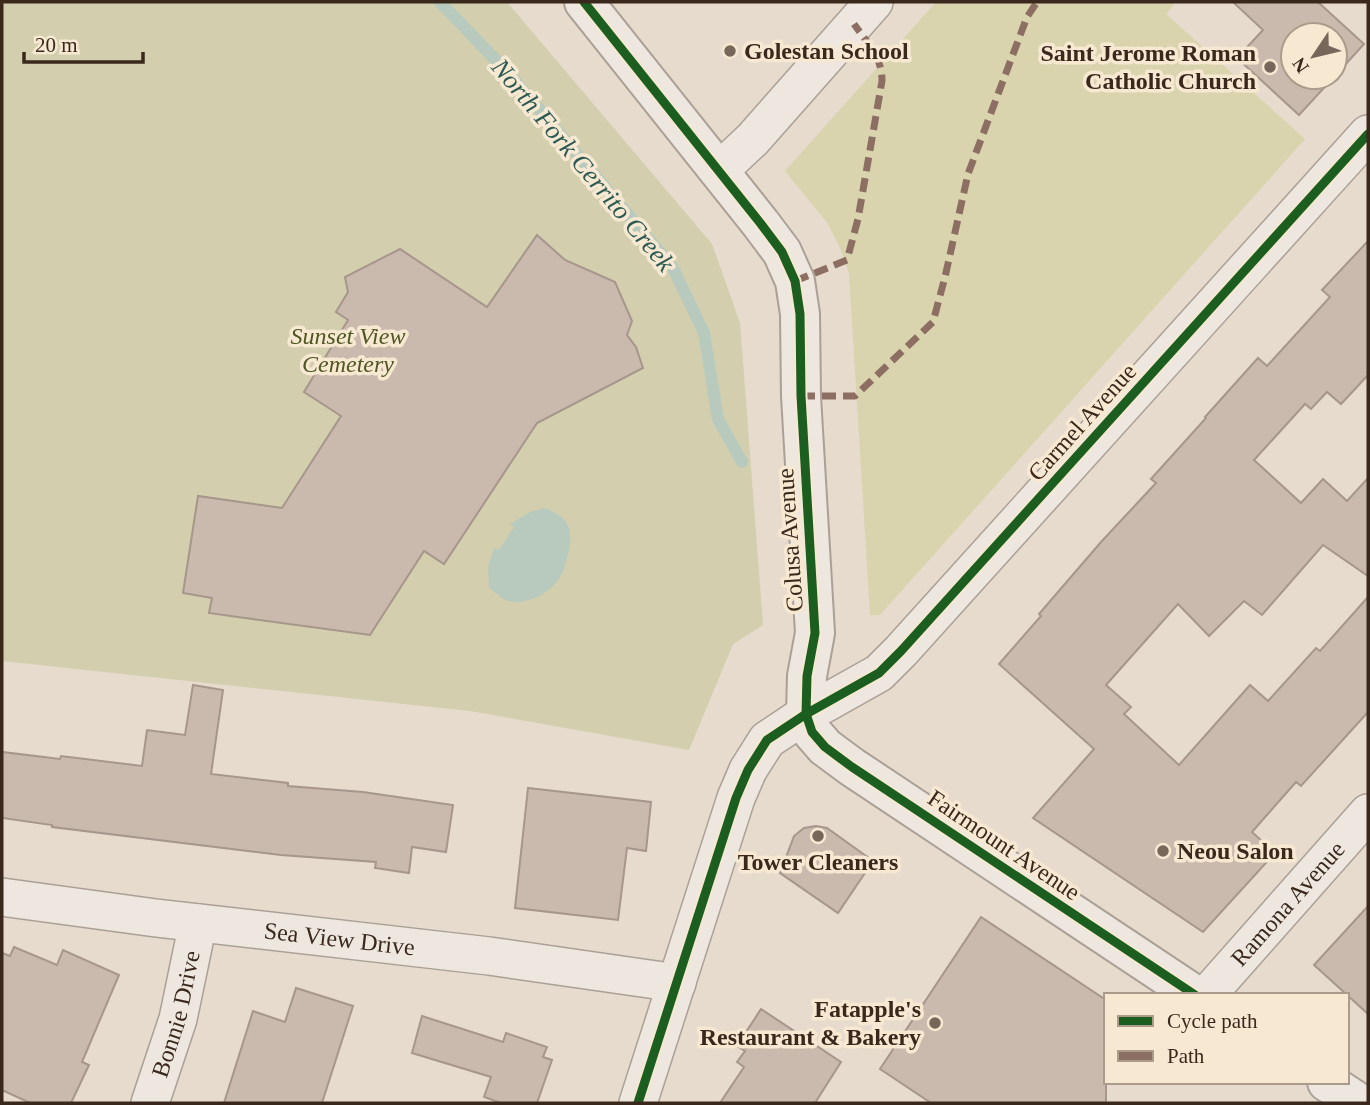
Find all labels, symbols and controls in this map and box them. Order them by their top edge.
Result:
scale bar [24,21,144,65]
north arrow [1279,21,1349,91]
text: 20 m [35,33,78,57]
place label: Golestan School [744,38,909,64]
place label: Saint Jerome Roman Catholic Church [1040,40,1256,94]
marker: Golestan School [722,43,738,59]
water label: North Fork Cerrito Creek [485,52,681,277]
text: N [1288,54,1313,77]
marker: Saint Jerome Roman Catholic Church [1262,59,1278,75]
park label: Sunset View Cemetery [291,323,405,377]
street label: Carmel Avenue [1023,358,1141,486]
street label: Colusa Avenue [772,467,808,613]
street label: Fairmount Avenue [923,785,1085,905]
marker: Tower Cleaners [810,828,826,844]
street label: Ramona Avenue [1226,836,1350,971]
place label: Neou Salon [1177,838,1294,864]
marker: Neou Salon [1155,843,1171,859]
place label: Tower Cleaners [738,849,898,875]
street label: Sea View Drive [263,917,416,960]
street label: Bonnie Drive [147,948,205,1081]
legend [1104,993,1349,1084]
place label: Fatapple's Restaurant & Bakery [700,996,921,1050]
text: Cycle path [1167,1009,1258,1033]
marker: Fatapple's Restaurant & Bakery [927,1015,943,1031]
text: Path [1167,1044,1205,1068]

